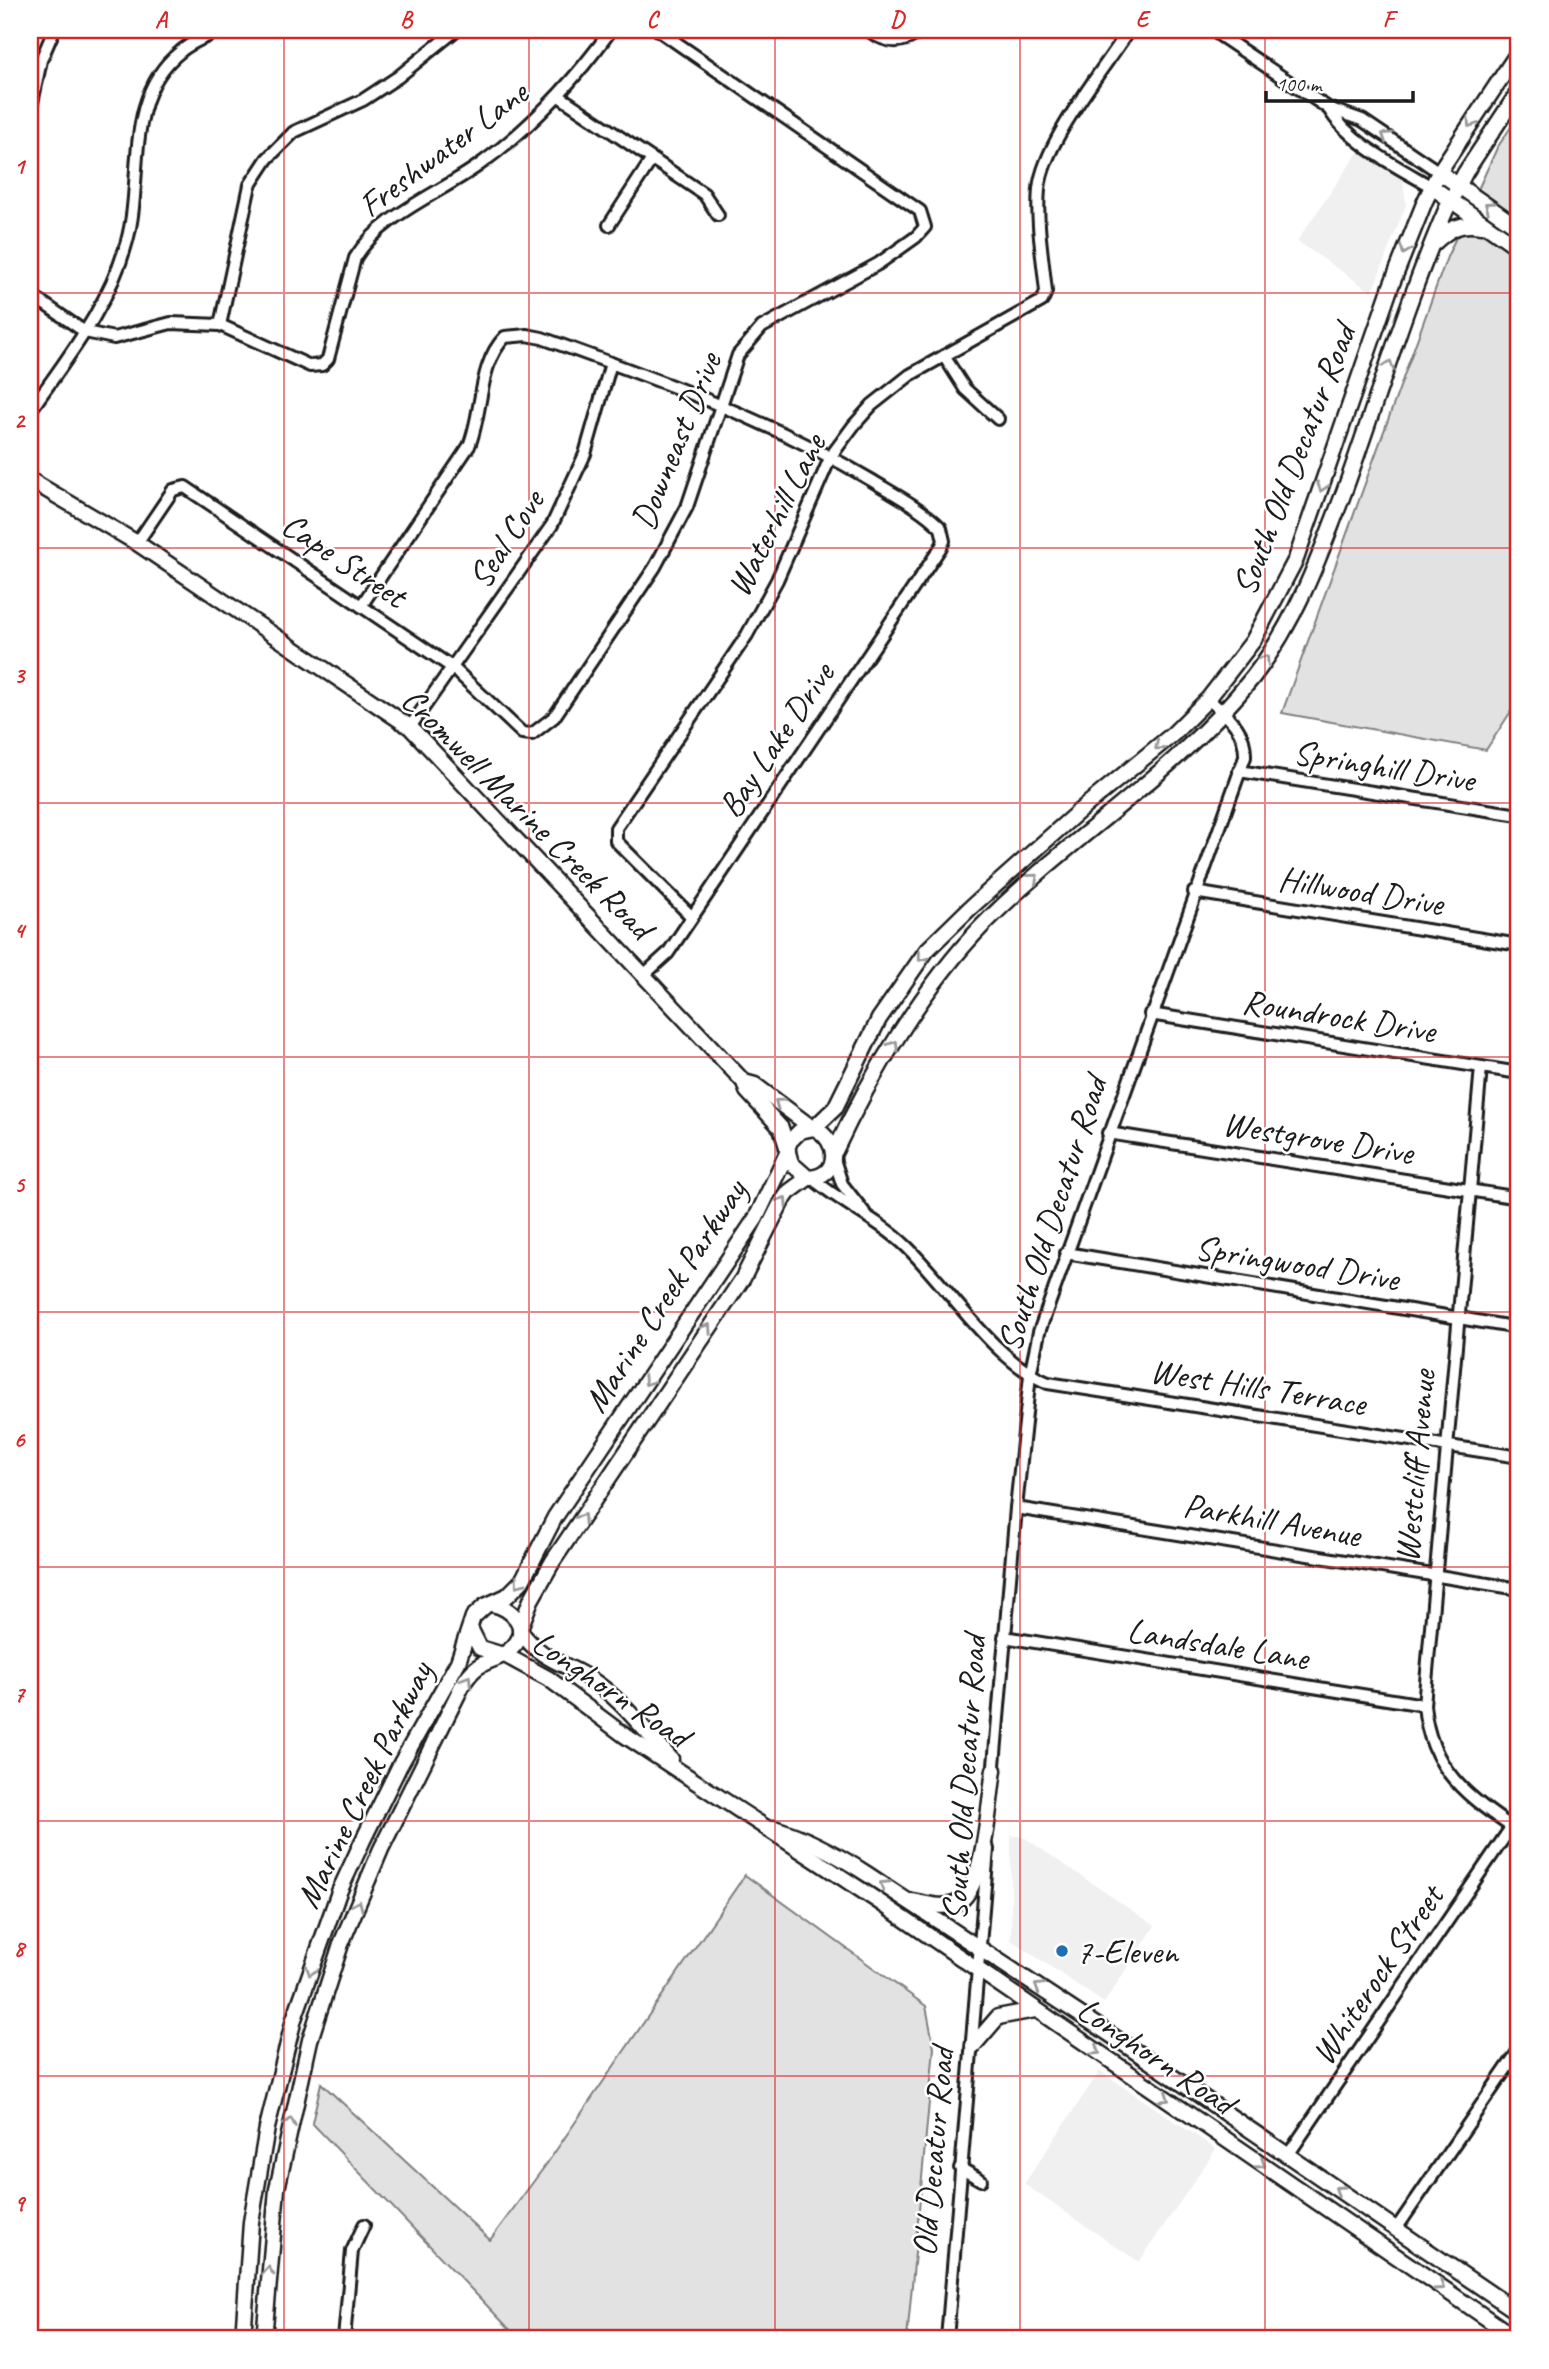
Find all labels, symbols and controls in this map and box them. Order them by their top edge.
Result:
text: A [155,5,169,34]
text: B [400,5,414,34]
text: C [647,5,661,34]
text: D [890,5,906,34]
text: E [1136,5,1152,34]
text: F [1383,5,1399,34]
scale bar [1266,60,1412,104]
street label: Freshwater Lane [349,69,539,227]
text: 100 m [1276,71,1323,97]
one-way arrow [1467,116,1480,129]
one-way arrow [1381,131,1394,144]
text: 1 [14,152,27,181]
one-way arrow [1484,202,1497,214]
one-way arrow [1399,243,1413,255]
street label: South Old Decatur Road [1222,314,1368,602]
street label: Downeast Drive [620,344,733,536]
one-way arrow [1381,360,1395,372]
text: 2 [14,406,27,435]
street label: Waterhill Lane [716,424,837,604]
street label: Seal Cove [458,479,556,597]
one-way arrow [1316,480,1330,492]
street label: Cape Street [273,502,418,620]
street label: Bay Lake Drive [708,652,846,826]
one-way arrow [1257,654,1270,667]
text: 3 [14,661,27,690]
street label: Cromwell Marine Creek Road [392,678,666,952]
street label: Springhill Drive [1290,729,1480,803]
one-way arrow [1155,738,1168,750]
street label: Hillwood Drive [1276,856,1449,927]
one-way arrow [1027,874,1039,887]
text: 4 [14,916,27,945]
one-way arrow [918,949,931,961]
street label: Roundrock Drive [1239,979,1441,1054]
one-way arrow [886,1040,899,1053]
street label: South Old Decatur Road [986,1066,1119,1357]
one-way arrow [774,1099,787,1111]
street label: Westgrove Drive [1220,1101,1419,1176]
text: 5 [14,1170,26,1199]
street label: Marine Creek Parkway [573,1170,758,1421]
one-way arrow [775,1196,788,1209]
street label: Springwood Drive [1192,1225,1405,1302]
one-way arrow [699,1323,711,1336]
street label: West Hills Terrace [1147,1348,1371,1427]
street label: Westcliff Avenue [1384,1366,1446,1564]
one-way arrow [643,1373,656,1386]
text: 6 [14,1425,27,1454]
street label: Parkhill Avenue [1180,1482,1366,1558]
one-way arrow [573,1513,586,1526]
one-way arrow [515,1576,528,1588]
street label: Landsdale Lane [1124,1607,1314,1681]
street label: Longhorn Road [524,1620,703,1761]
street label: South Old Decatur Road [932,1629,997,1922]
street label: Marine Creek Parkway [285,1653,444,1915]
one-way arrow [459,1674,472,1687]
text: 7 [14,1680,27,1709]
street label: Whiterock Street [1301,1874,1455,2073]
one-way arrow [878,1880,891,1893]
one-way arrow [349,1899,363,1911]
place label: 7-Eleven [1076,1929,1180,1974]
text: 8 [14,1934,27,1963]
marker: 7-Eleven [1054,1943,1070,1959]
one-way arrow [304,1965,319,1977]
one-way arrow [1034,1983,1047,1996]
street label: Longhorn Road [1069,1987,1248,2128]
street label: Old Decatur Road [901,2040,965,2258]
one-way arrow [1088,2043,1101,2056]
one-way arrow [1157,2089,1170,2102]
one-way arrow [282,2116,297,2128]
one-way arrow [1253,2156,1266,2168]
one-way arrow [1334,2186,1347,2198]
text: 9 [14,2189,27,2218]
one-way arrow [261,2265,276,2276]
one-way arrow [1432,2278,1445,2290]

